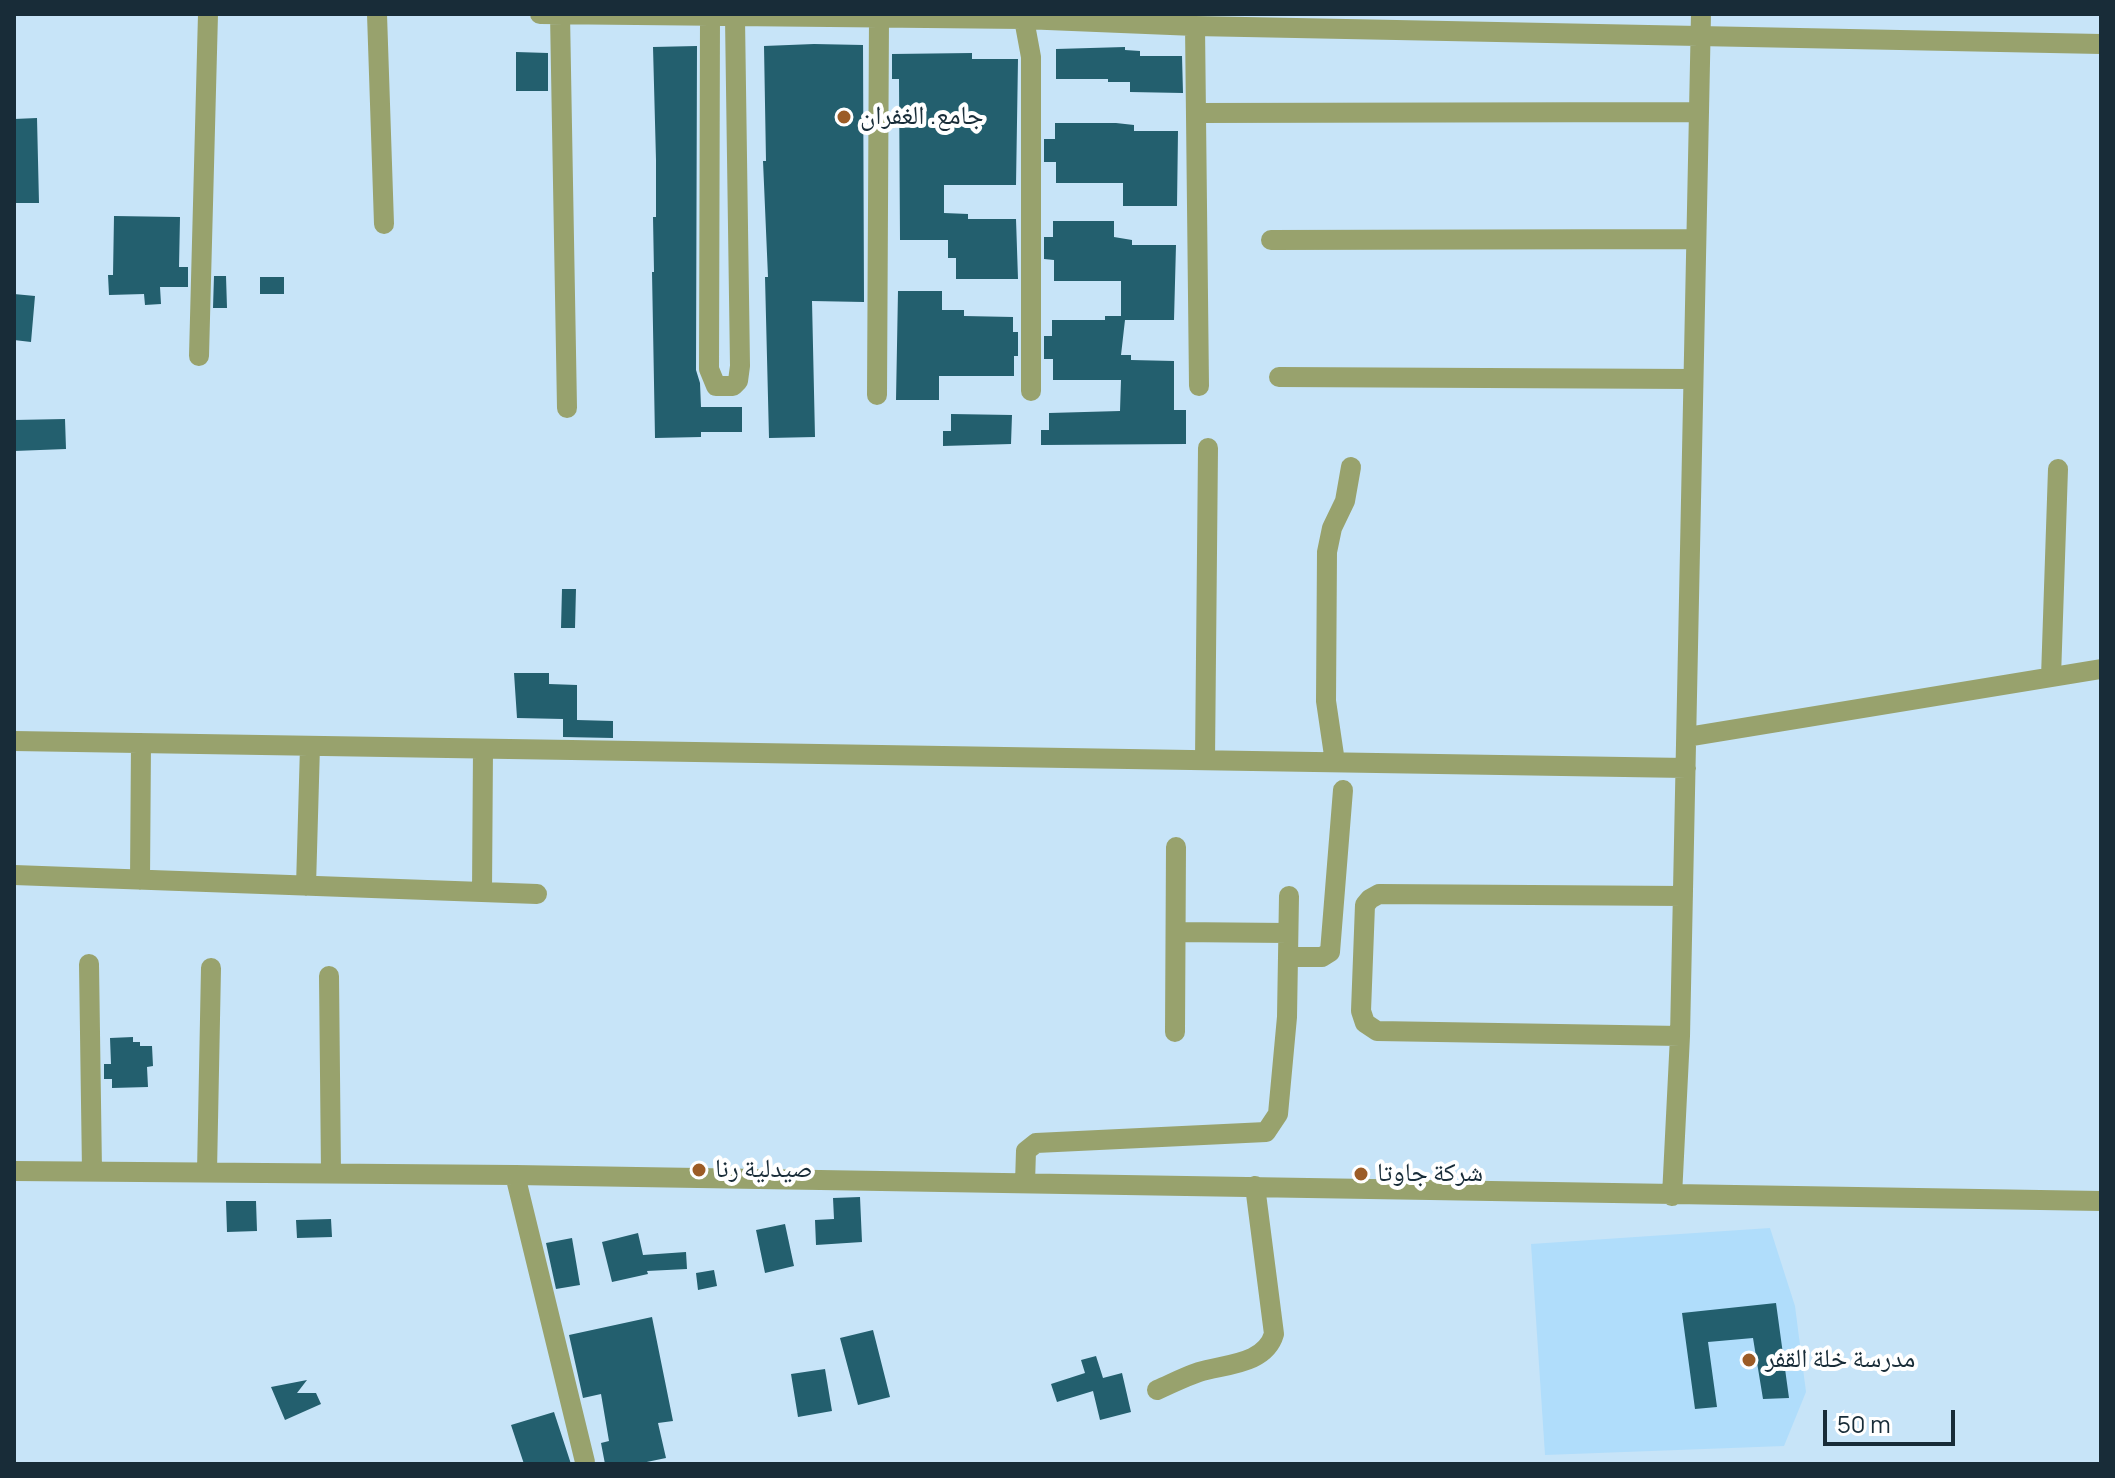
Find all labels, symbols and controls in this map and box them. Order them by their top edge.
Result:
place label: جامع. الغفران [860,101,984,133]
marker: جامع. الغفران [835,108,853,126]
place label: صيدلية رنا [715,1154,813,1186]
place label: شركة جاوتا [1377,1158,1483,1190]
marker: صيدلية رنا [690,1161,708,1179]
marker: شركة جاوتا [1352,1165,1370,1183]
place label: مدرسة خلة القفر [1765,1344,1915,1376]
marker: مدرسة خلة القفر [1740,1351,1758,1369]
scale bar [1827,1394,1959,1444]
text: 50 m [1837,1407,1891,1440]

